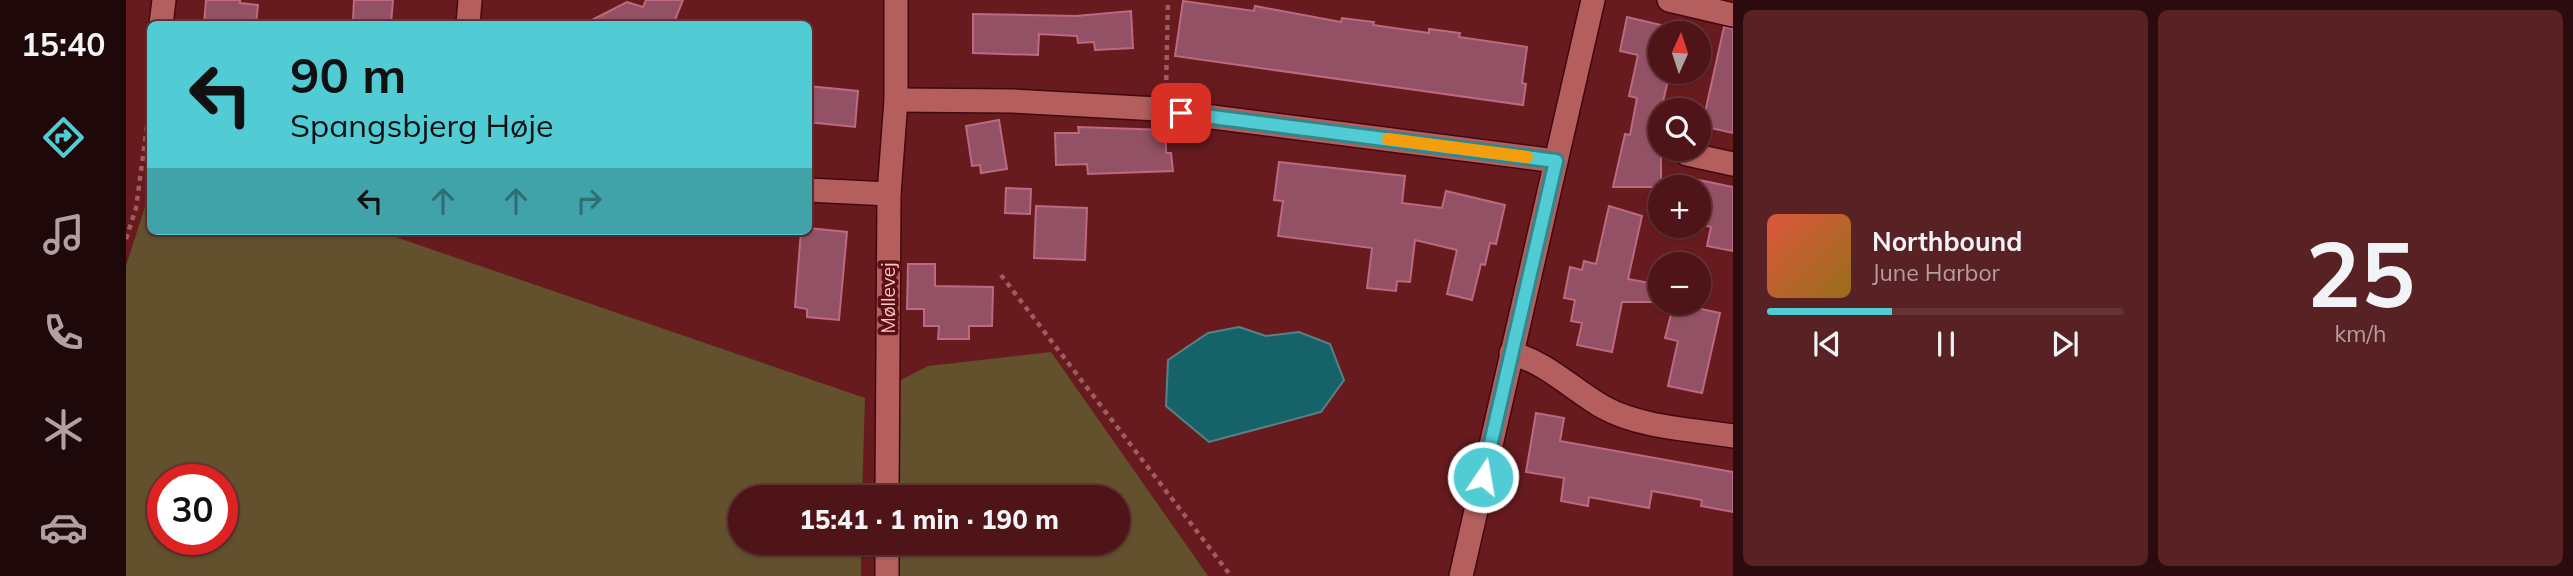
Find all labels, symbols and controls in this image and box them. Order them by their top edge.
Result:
north arrow [1648,21,1712,84]
map controls [1648,21,1711,315]
text: 15:40 [21,24,105,64]
text: 90 m [290,44,406,105]
icon: left [175,49,266,140]
pin [1151,83,1211,143]
icon: arrive [1162,94,1200,132]
button: search [1648,98,1711,161]
text: Spangsbjerg Høje [290,105,553,145]
icon: directions [39,113,88,162]
button: + [1648,175,1711,238]
icon: left [351,182,389,220]
icon: ahead [424,182,462,220]
icon: ahead [497,182,535,220]
icon: right [570,182,608,220]
icon: music [39,210,88,259]
text: 25 [2306,216,2415,330]
text: Northbound [1872,225,2022,258]
button: − [1648,252,1711,315]
text: June Harbor [1872,258,2000,287]
street label: Møllevej [876,262,900,334]
icon: phone [39,308,88,357]
text: km/h [2334,319,2387,348]
icon: previous [1808,325,1846,363]
icon: pause [1927,325,1965,363]
icon: next [2046,325,2084,363]
icon: climate [39,405,88,454]
position arrow [1446,440,1520,514]
speed limit sign: 30 [147,464,238,555]
icon: car [39,503,88,552]
text: 15:41 · 1 min · 190 m [799,503,1059,536]

